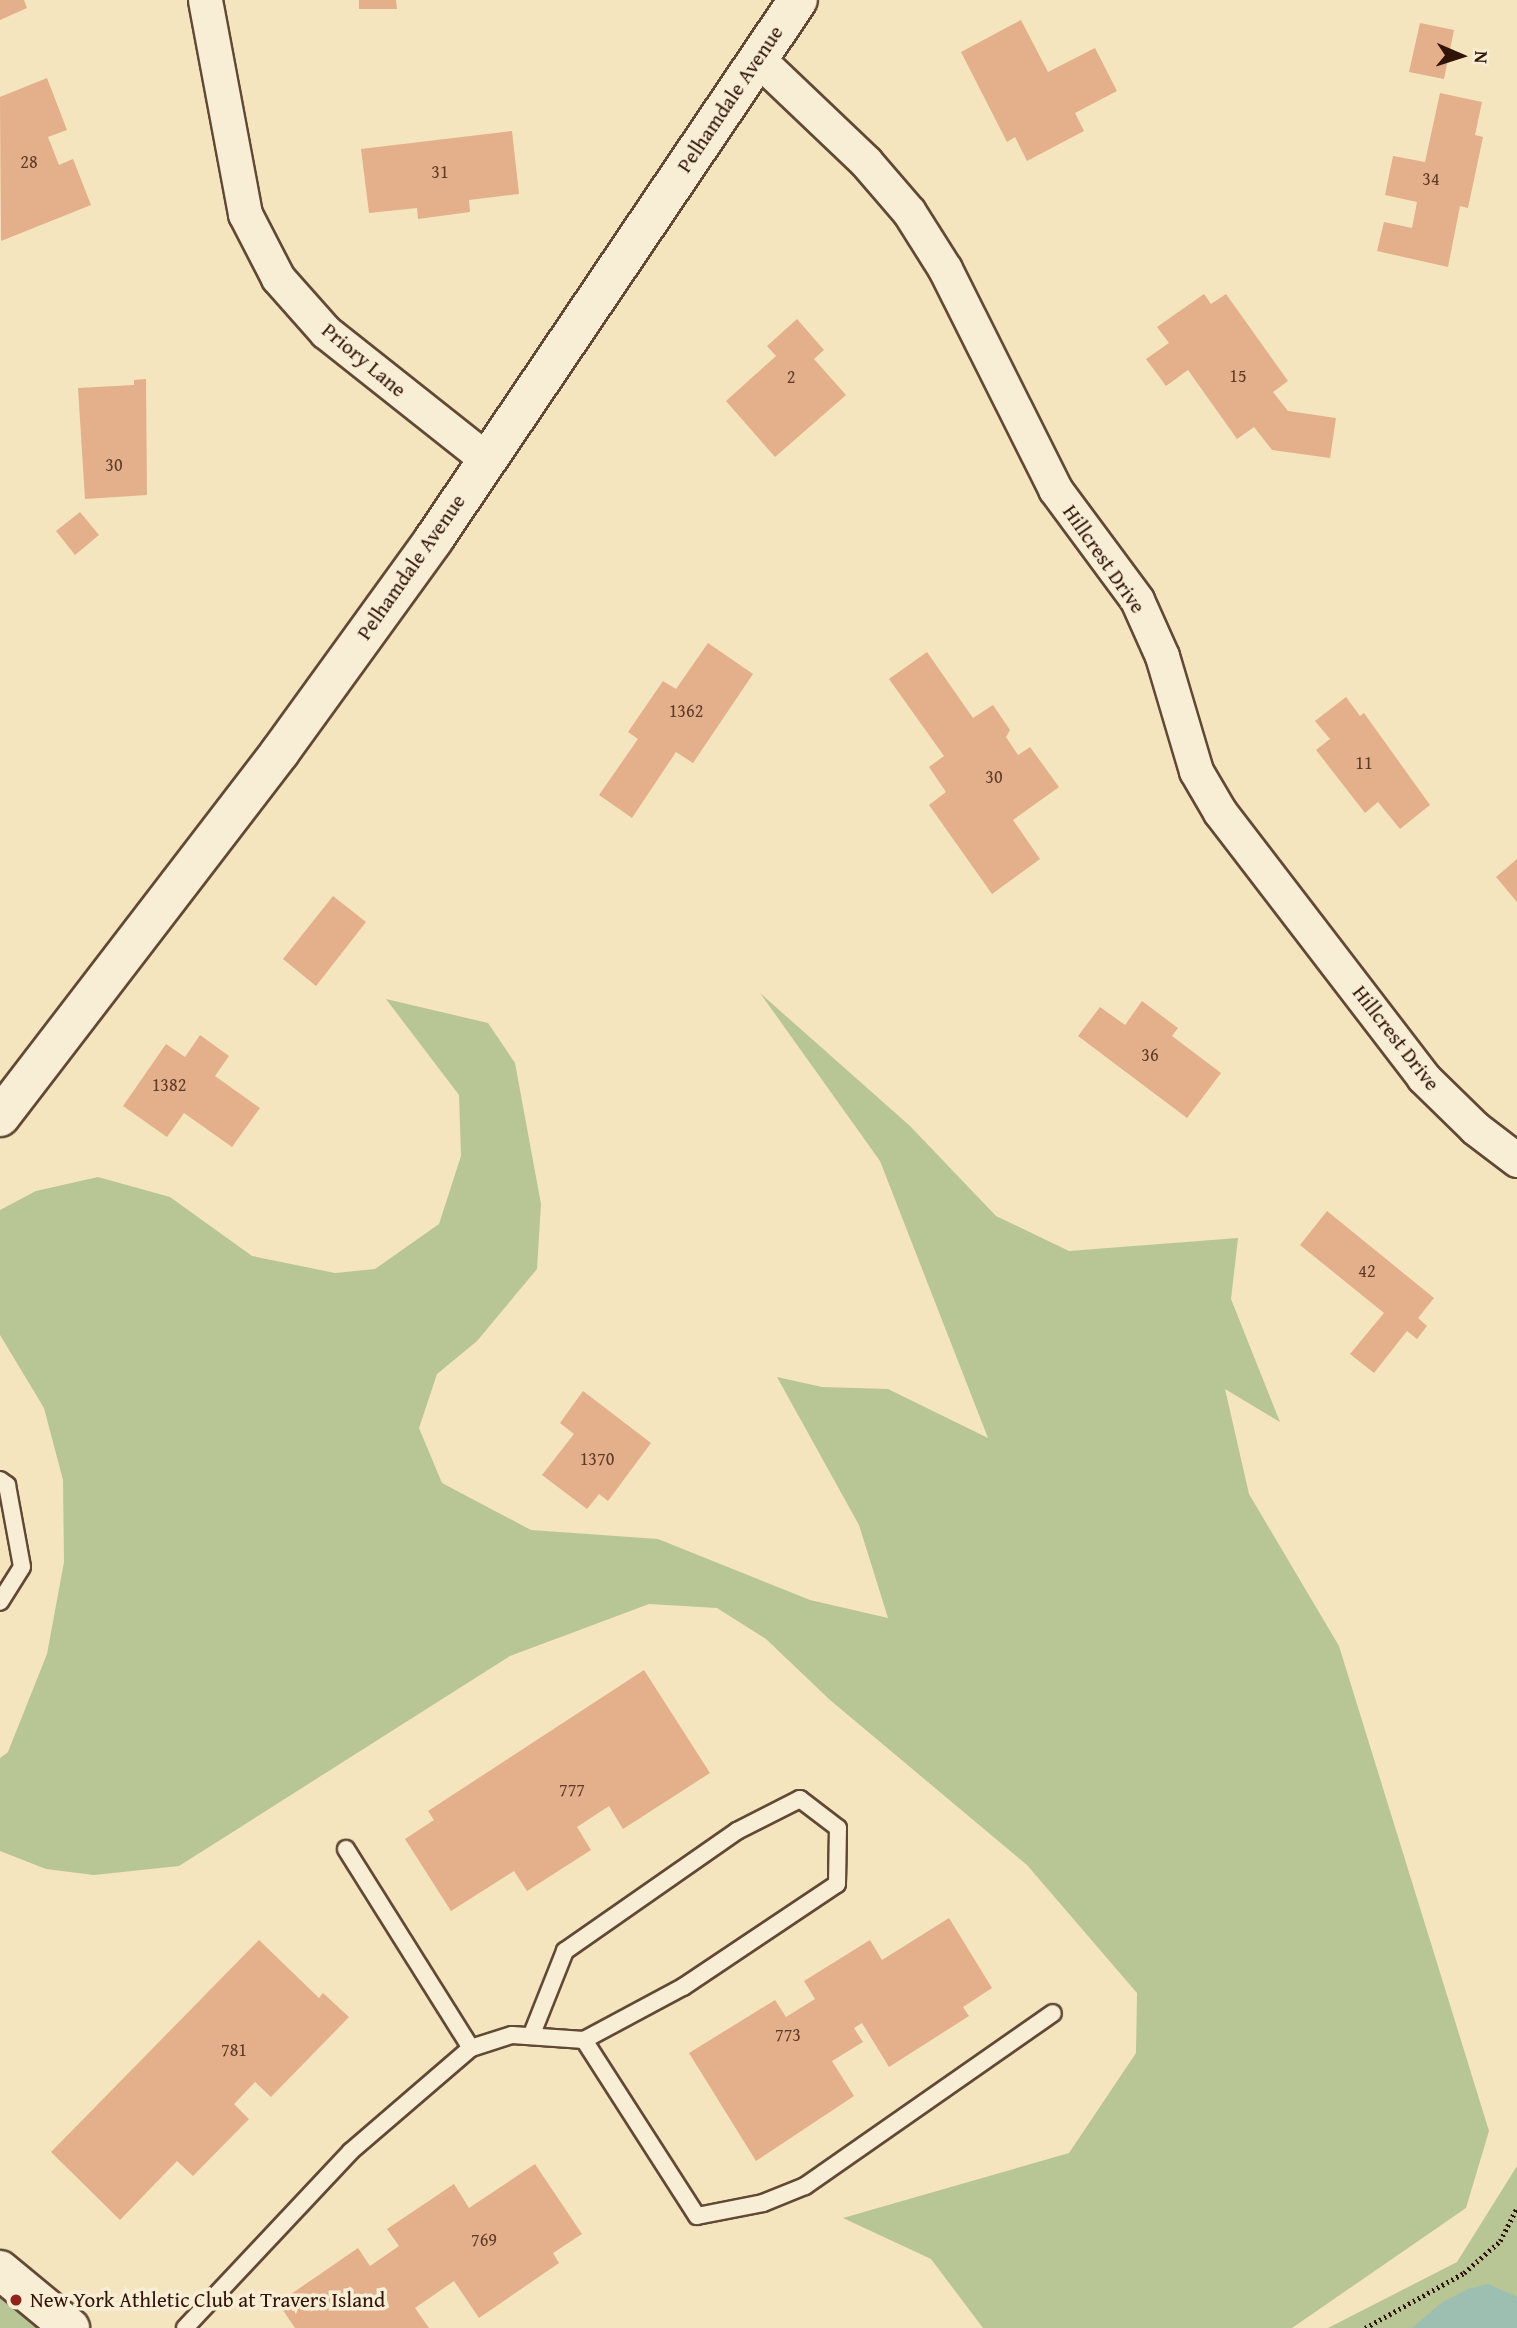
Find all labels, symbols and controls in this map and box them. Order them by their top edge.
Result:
street label: Pelhamdale Avenue [671,21,789,177]
north arrow [1426,21,1496,91]
text: N [1468,50,1496,64]
house number: 28 [20,151,38,173]
house number: 31 [431,161,449,183]
house number: 34 [1422,168,1440,190]
street label: Priory Lane [317,318,411,402]
house number: 15 [1229,365,1247,387]
house number: 2 [787,366,795,388]
house number: 30 [105,454,123,476]
street label: Pelhamdale Avenue [351,489,471,645]
street label: Hillcrest Drive [1057,500,1151,618]
house number: 1362 [669,700,703,722]
house number: 11 [1355,752,1373,774]
house number: 30 [985,766,1003,788]
street label: Hillcrest Drive [1347,980,1445,1096]
house number: 36 [1141,1044,1159,1066]
house number: 1382 [152,1074,186,1096]
house number: 42 [1358,1260,1376,1282]
house number: 1370 [580,1448,614,1470]
house number: 777 [559,1779,585,1801]
house number: 773 [775,2024,801,2046]
house number: 781 [221,2039,247,2061]
house number: 769 [471,2229,497,2251]
place label: New York Athletic Club at Travers Island [30,2287,385,2313]
marker: New York Athletic Club at Travers Island [8,2292,24,2308]

